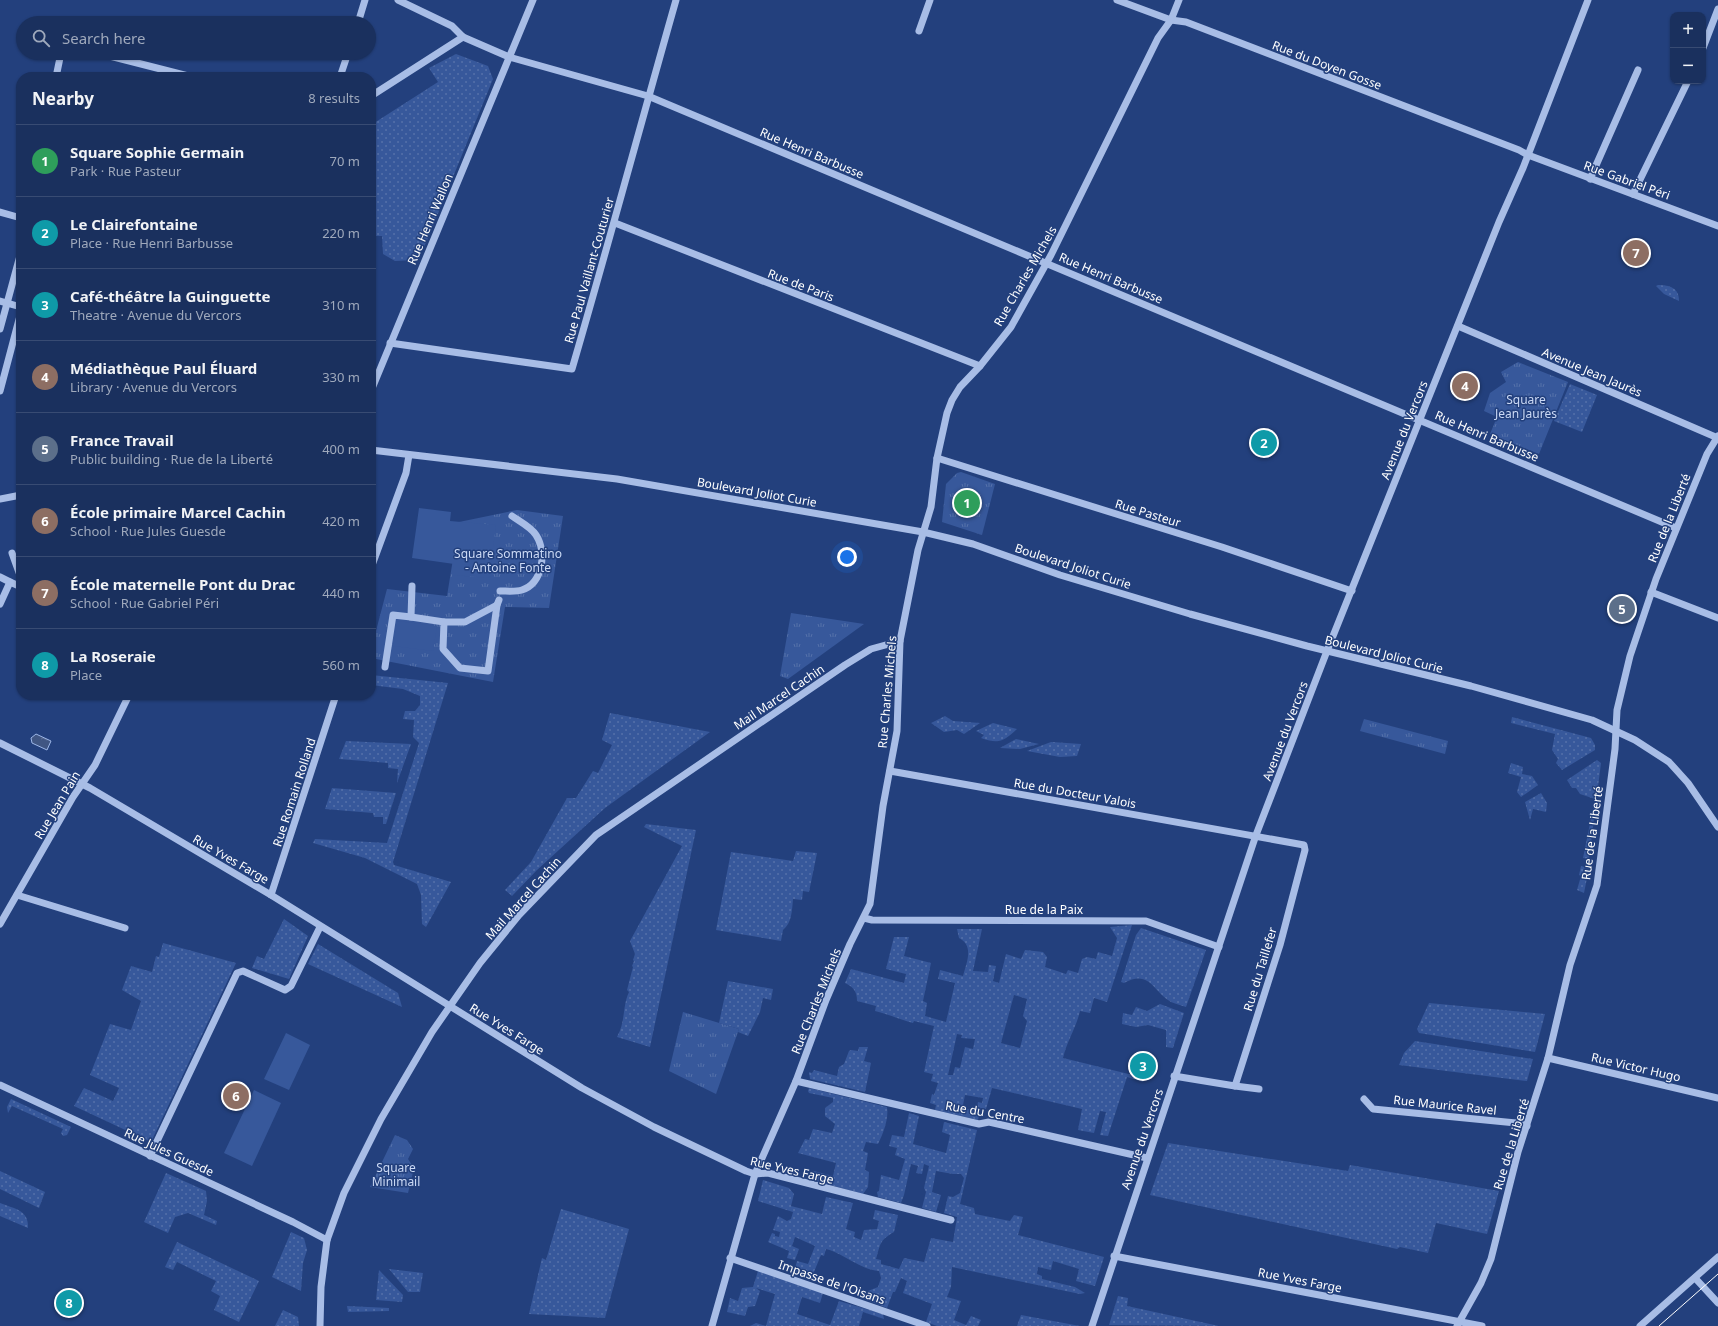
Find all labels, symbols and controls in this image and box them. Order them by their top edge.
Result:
map controls [1670,12,1706,84]
button: + [1670,12,1706,48]
search box [16,16,376,60]
icon: search [30,27,52,49]
text: Search here [62,28,145,48]
street label: Rue du Doyen Gosse [1270,36,1384,94]
button: − [1670,48,1706,84]
text: Nearby [32,87,94,110]
text: 8 results [308,89,360,107]
street label: Rue Henri Barbusse [757,123,867,183]
text: Square Sophie Germain [70,142,244,162]
text: 1 [41,152,49,170]
text: 70 m [330,152,360,170]
street label: Rue Gabriel Péri [1581,156,1673,204]
text: Park · Rue Pasteur [70,162,181,180]
street label: Rue Henri Wallon [403,171,457,267]
street label: Rue Paul Vaillant-Couturier [560,195,618,345]
text: Le Clairefontaine [70,214,198,234]
street label: Rue Charles Michels [989,223,1061,329]
text: 2 [41,224,49,242]
text: 220 m [322,224,360,242]
text: Place · Rue Henri Barbusse [70,234,233,252]
pin: 7 [1623,238,1649,268]
street label: Rue Henri Barbusse [1056,248,1166,308]
street label: Rue de Paris [765,265,837,306]
text: Café-théâtre la Guinguette [70,286,271,306]
text: 3 [41,296,49,314]
text: 310 m [322,296,360,314]
text: Theatre · Avenue du Vercors [70,306,241,324]
street label: Avenue Jean Jaurès [1539,343,1645,401]
text: Médiathèque Paul Éluard [70,358,257,378]
text: 4 [41,368,49,386]
text: 330 m [322,368,360,386]
pin: 4 [1452,371,1478,401]
text: Library · Avenue du Vercors [70,378,237,396]
street label: Avenue du Vercors [1376,378,1432,482]
park label: Square Jean Jaurès [1494,391,1557,422]
street label: Rue Henri Barbusse [1432,406,1542,466]
pin: 2 [1251,428,1277,458]
text: France Travail [70,430,174,450]
text: 5 [41,440,49,458]
text: 400 m [322,440,360,458]
text: Public building · Rue de la Liberté [70,450,273,468]
street label: Rue de la Liberté [1643,471,1695,565]
street label: Boulevard Joliot Curie [696,473,818,511]
pin: 1 [954,488,980,518]
street label: Rue Pasteur [1113,495,1183,531]
text: École primaire Marcel Cachin [70,502,286,522]
text: 6 [41,512,49,530]
text: 420 m [322,512,360,530]
text: School · Rue Jules Guesde [70,522,226,540]
street label: Boulevard Joliot Curie [1013,539,1134,593]
park label: Square Sommatino - Antoine Fonte [454,545,562,576]
your location [837,547,857,567]
text: École maternelle Pont du Drac [70,574,295,594]
text: 7 [41,584,49,602]
text: 440 m [322,584,360,602]
text: School · Rue Gabriel Péri [70,594,219,612]
pin: 5 [1609,594,1635,624]
street label: Boulevard Joliot Curie [1323,631,1445,677]
street label: Rue Charles Michels [874,635,900,749]
text: La Roseraie [70,646,156,666]
text: 8 [41,656,49,674]
text: 560 m [322,656,360,674]
street label: Mail Marcel Cachin [730,660,828,734]
text: Place [70,666,102,684]
street label: Avenue du Vercors [1258,679,1312,783]
street label: Rue Romain Rolland [268,735,320,849]
street label: Rue Jean Pain [30,768,84,842]
street label: Rue du Docteur Valois [1012,774,1138,812]
street label: Rue de la Liberté [1577,785,1607,881]
street label: Rue Yves Farge [190,830,272,888]
street label: Mail Marcel Cachin [481,853,565,943]
street label: Rue de la Paix [1005,901,1084,918]
street label: Rue du Taillefer [1239,925,1281,1013]
street label: Rue Charles Michels [787,945,845,1057]
street label: Rue Yves Farge [466,999,548,1059]
street label: Rue Victor Hugo [1590,1048,1682,1086]
pin: 3 [1130,1051,1156,1081]
pin: 6 [223,1081,249,1111]
street label: Avenue du Vercors [1117,1086,1167,1192]
street label: Rue Maurice Ravel [1393,1091,1497,1119]
street label: Rue de la Liberté [1489,1096,1533,1192]
street label: Rue du Centre [944,1097,1026,1127]
street label: Rue Jules Guesde [121,1124,217,1180]
street label: Rue Yves Farge [749,1152,836,1188]
park label: Square Minimail [372,1159,420,1190]
street label: Impasse de l'Oisans [776,1256,888,1308]
street label: Rue Yves Farge [1257,1264,1344,1297]
pin: 8 [56,1288,82,1318]

